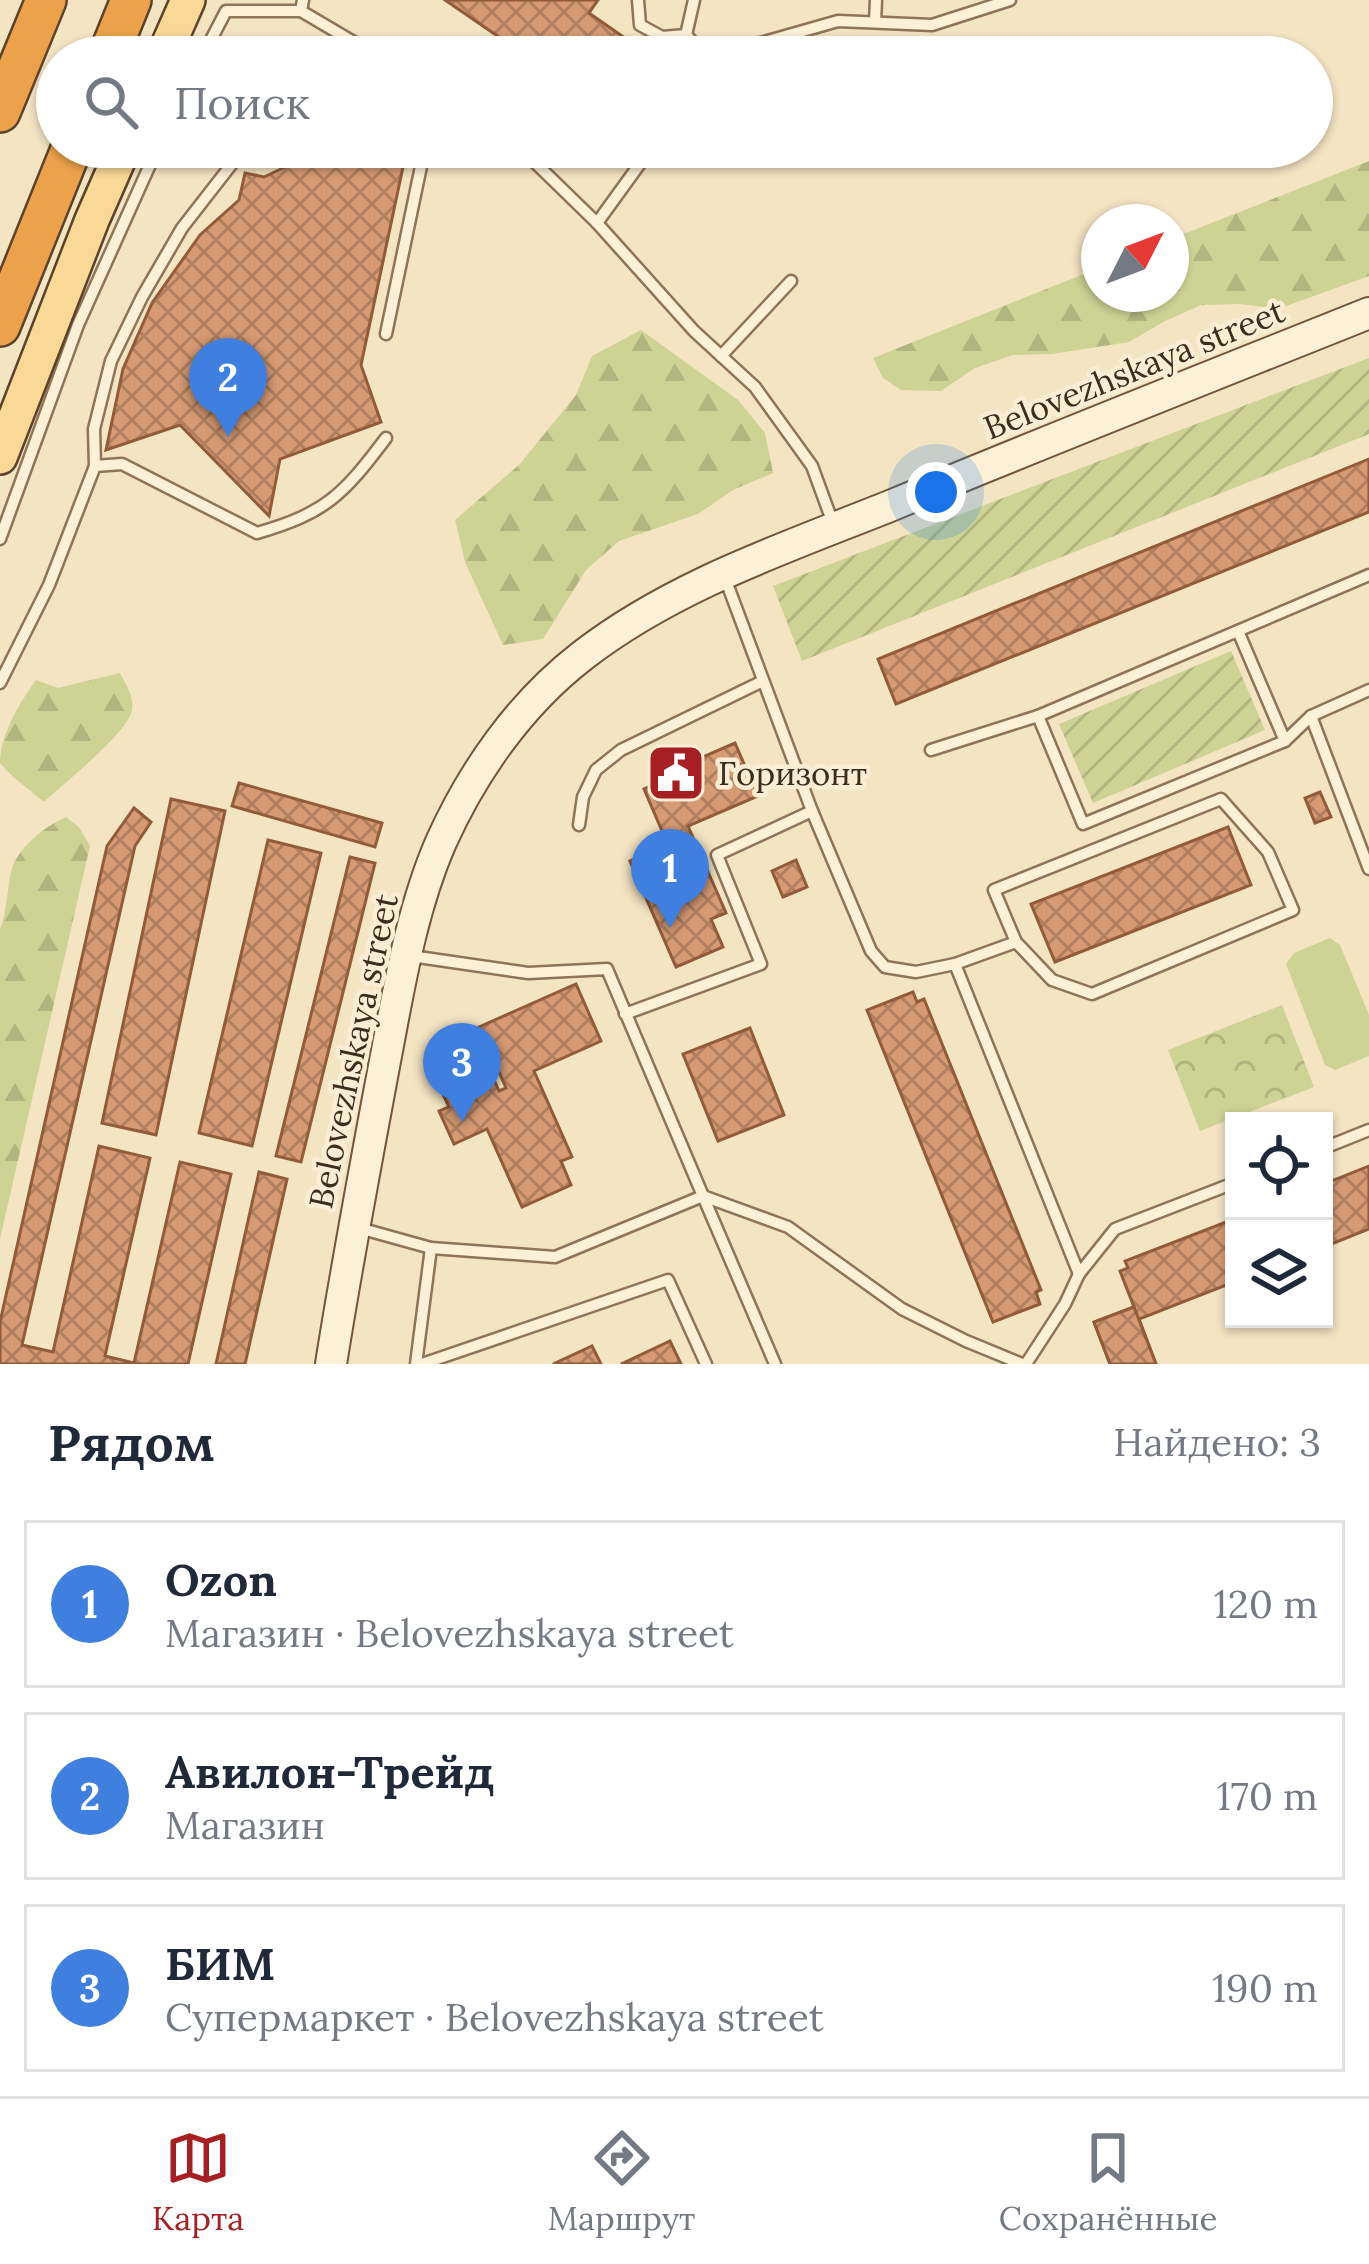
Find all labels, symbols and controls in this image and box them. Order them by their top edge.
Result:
search box [36,36,1333,168]
icon: search [78,69,144,135]
text: Поиск [174,74,310,131]
north arrow [1081,204,1189,312]
street label: Belovezhskaya street [977,289,1291,449]
pin: 2 [189,338,267,437]
your location [906,462,966,522]
public building icon: Горизонт [645,742,707,804]
place label: Горизонт [718,752,867,794]
pin: 1 [631,829,709,928]
street label: Belovezhskaya street [299,890,407,1212]
pin: 3 [423,1023,501,1122]
map controls [1225,1112,1333,1328]
button: locate [1225,1112,1333,1220]
button: layers [1225,1220,1333,1328]
text: Рядом [48,1410,214,1475]
text: Найдено: 3 [1113,1417,1321,1467]
text: Ozon [165,1551,277,1608]
text: 1 [82,1579,98,1629]
text: 120 m [1214,1579,1318,1629]
text: Магазин · Belovezhskaya street [165,1608,734,1658]
text: Авилон-Трейд [165,1743,494,1800]
text: 2 [80,1771,100,1821]
text: 170 m [1216,1771,1318,1821]
text: Магазин [165,1800,325,1850]
text: БИМ [165,1935,275,1992]
text: 3 [79,1963,101,2013]
text: 190 m [1212,1963,1318,2013]
text: Супермаркет · Belovezhskaya street [165,1992,824,2042]
tab: Карта [152,2125,244,2239]
tab: Маршрут [548,2125,695,2239]
tab: Сохранённые [999,2125,1217,2239]

